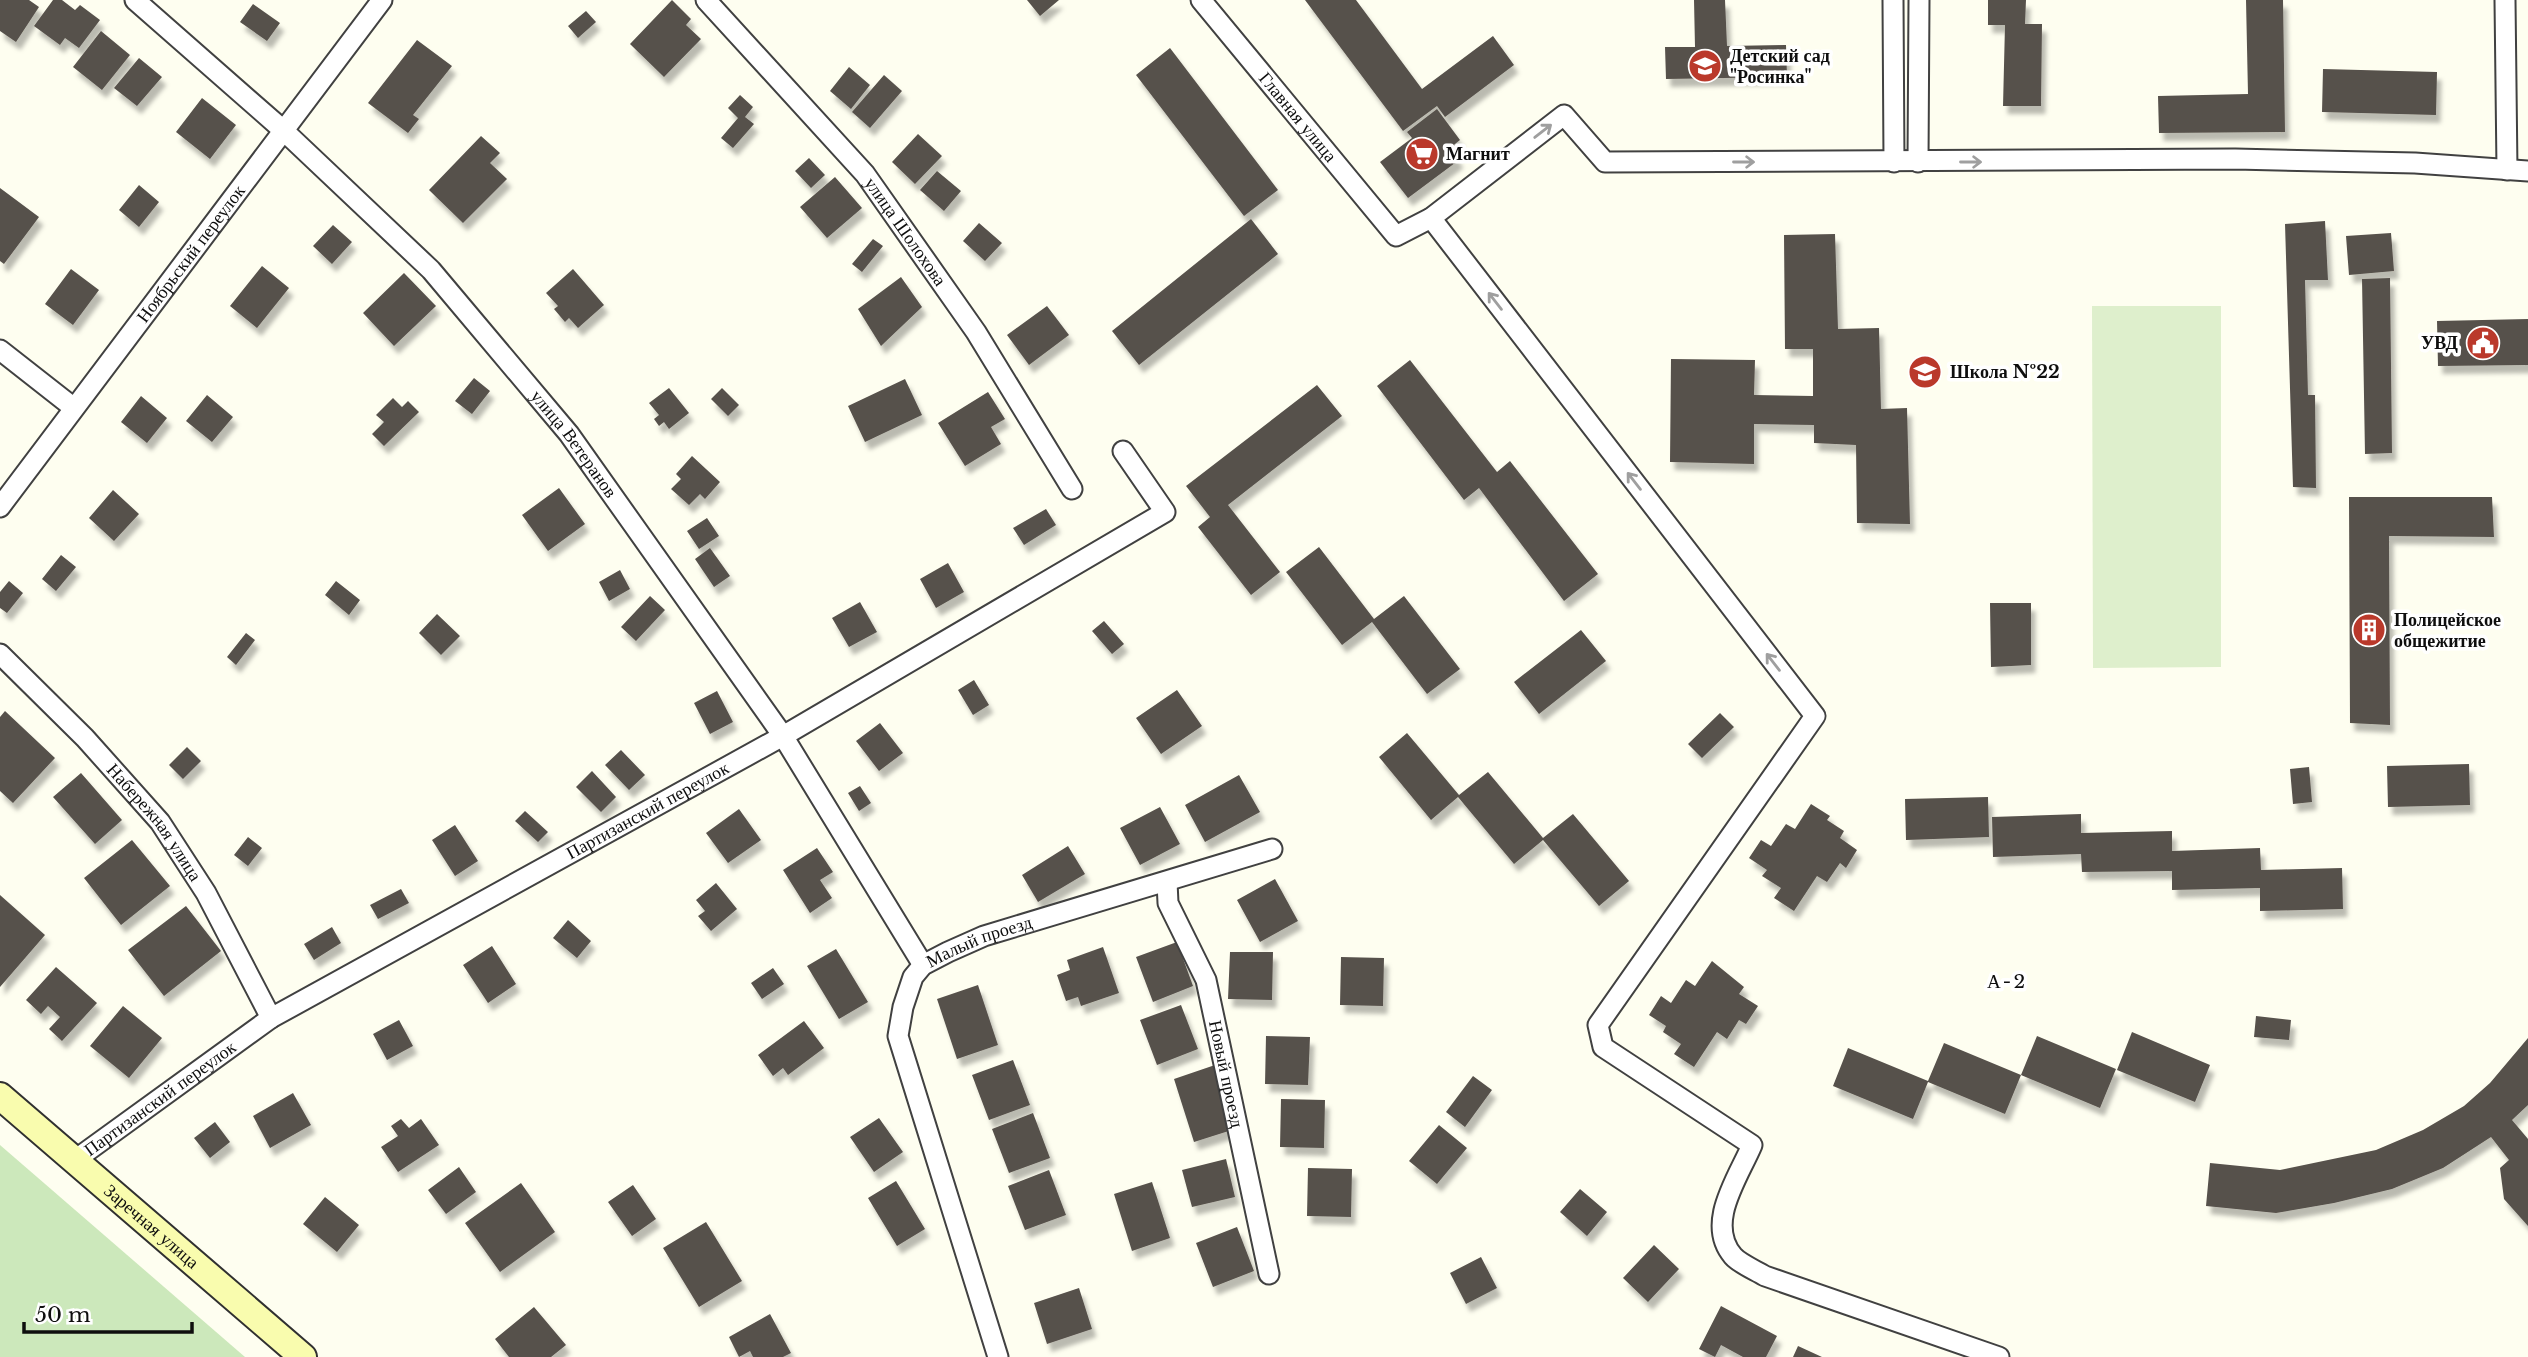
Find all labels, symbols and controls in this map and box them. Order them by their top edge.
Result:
place label: Детский сад "Росинка" [1730,45,1830,88]
school or university icon: Детский сад "Росинка" [1686,47,1724,85]
street label: Главная улица [1254,68,1341,167]
one-way arrow [1533,124,1552,139]
supermarket icon: Магнит [1403,135,1441,173]
place label: Магнит [1446,143,1510,165]
one-way arrow [1732,155,1755,169]
one-way arrow [1959,155,1982,169]
street label: улица Шолохова [860,173,951,290]
street label: Ноябрьский переулок [132,180,250,327]
one-way arrow [1488,293,1503,311]
public building icon: УВД [2464,324,2502,362]
place label: УВД [2421,332,2459,354]
school or university icon: Школа №22 [1906,353,1944,391]
place label: Школа №22 [1950,361,2060,383]
street label: улица Ветеранов [526,386,622,502]
one-way arrow [1627,473,1642,491]
place label: Полицейское общежитие [2394,609,2501,652]
building icon: Полицейское общежитие [2350,611,2388,649]
one-way arrow [1766,653,1781,671]
street label: Партизанский переулок [562,757,733,864]
street label: Набережная улица [102,759,206,885]
street label: Малый проезд [922,911,1035,972]
district label: А-2 [1987,970,2027,993]
street label: Новый проезд [1204,1018,1248,1130]
street label: Партизанский переулок [80,1036,241,1161]
street label: Заречная улица [100,1180,203,1273]
scale bar [24,1290,192,1334]
text: 50 m [35,1302,91,1328]

